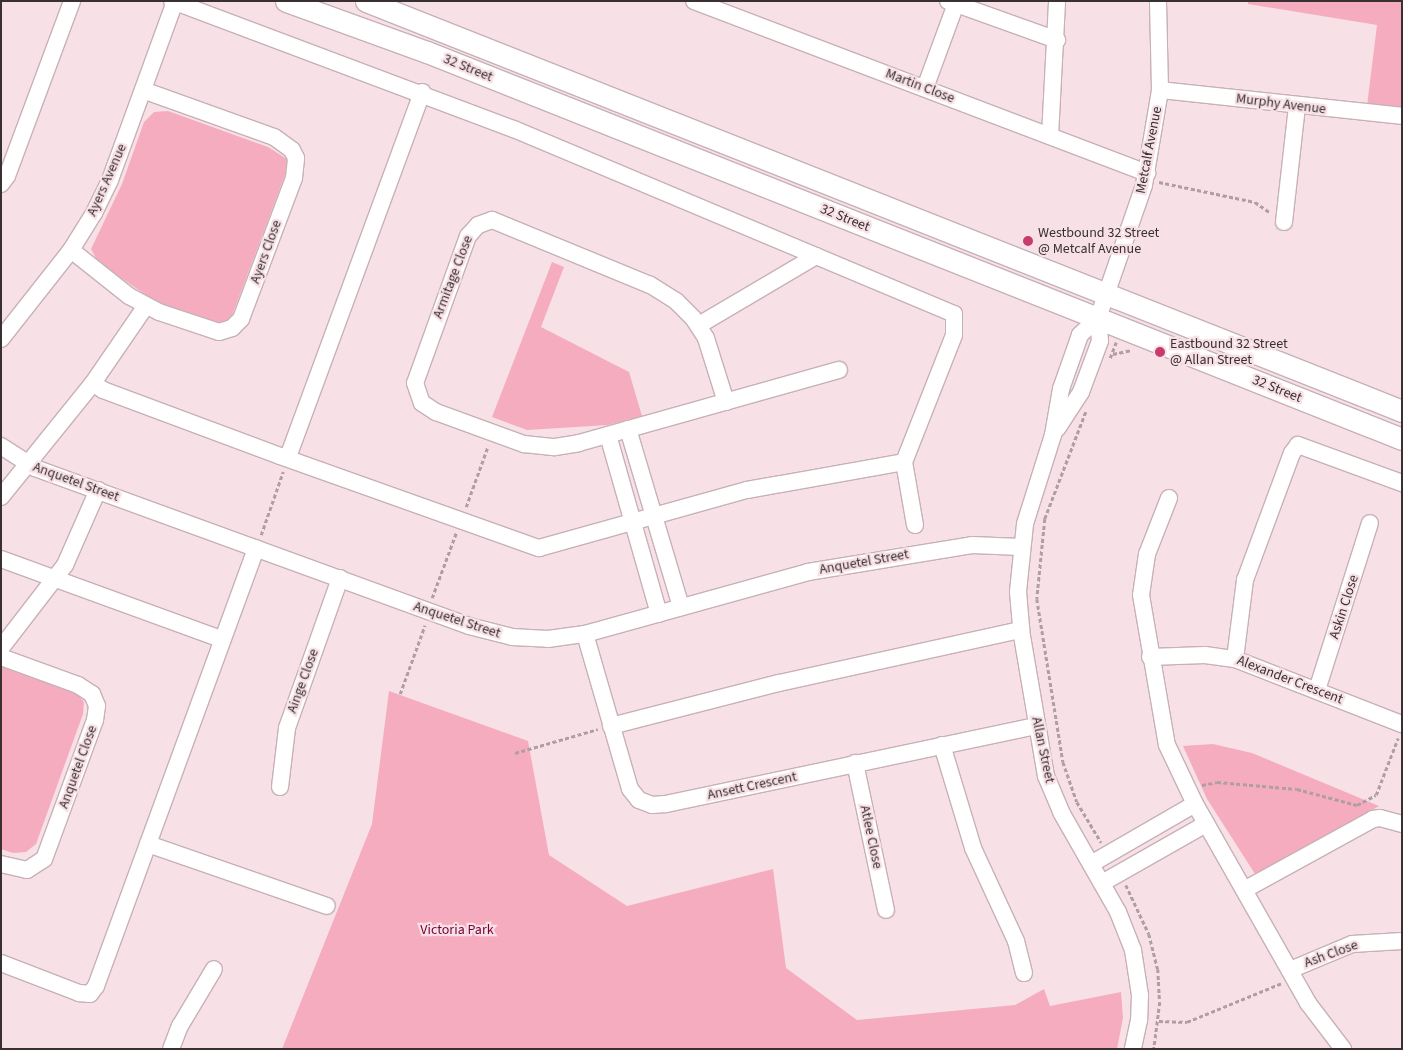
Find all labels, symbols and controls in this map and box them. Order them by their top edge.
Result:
street label: 32 Street [441,51,495,85]
street label: Martin Close [883,65,957,107]
street label: Murphy Avenue [1235,90,1327,118]
street label: Metcalf Avenue [1132,105,1166,195]
street label: Ayers Avenue [84,141,130,219]
street label: 32 Street [818,201,872,235]
street label: Ayers Close [247,218,285,286]
place label: Westbound 32 Street @ Metcalf Avenue [1038,225,1159,258]
street label: Armitage Close [429,233,477,321]
marker: Westbound 32 Street @ Metcalf Avenue [1022,235,1034,247]
place label: Eastbound 32 Street @ Allan Street [1170,336,1288,368]
marker: Eastbound 32 Street @ Allan Street [1154,346,1166,358]
street label: 32 Street [1250,372,1304,406]
street label: Anquetel Street [31,459,121,505]
street label: Anquetel Street [818,546,910,578]
street label: Askin Close [1326,573,1362,641]
street label: Anquetel Street [411,598,503,642]
street label: Ainge Close [284,647,322,715]
street label: Alexander Crescent [1235,652,1345,708]
street label: Allan Street [1028,715,1058,785]
street label: Anquetel Close [55,723,101,811]
street label: Ansett Crescent [706,768,798,804]
street label: Atlee Close [856,804,886,870]
park label: Victoria Park [420,922,494,938]
street label: Ash Close [1302,937,1360,971]

